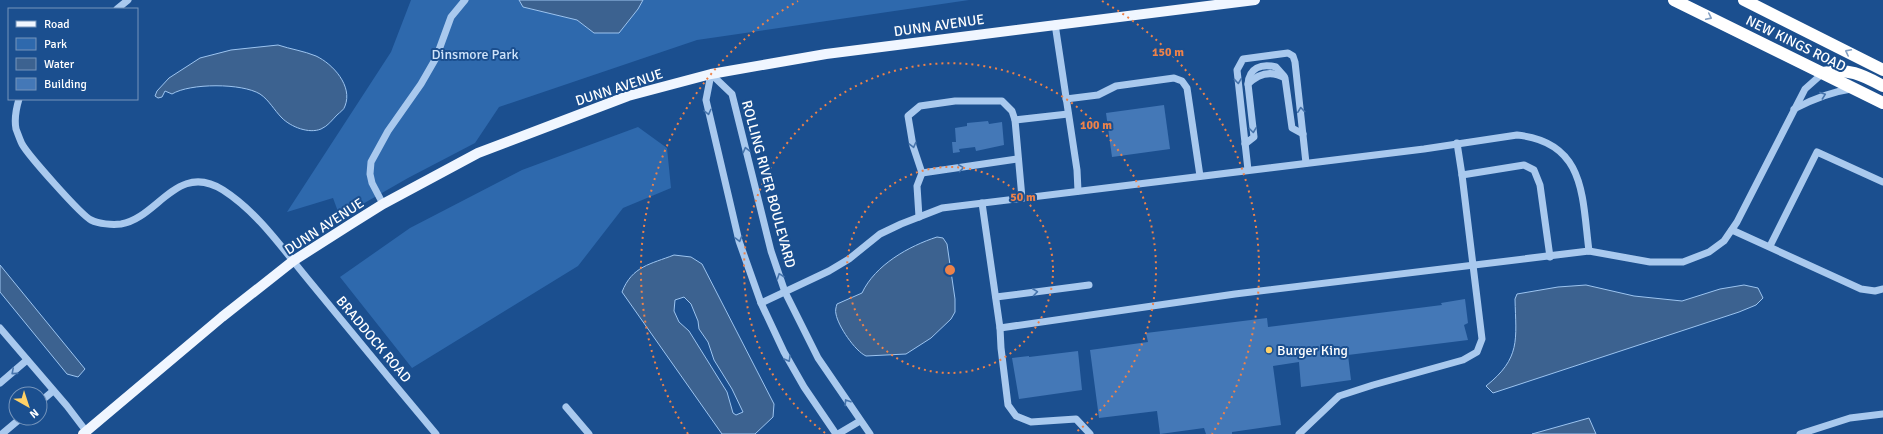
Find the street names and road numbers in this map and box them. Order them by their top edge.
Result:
street label: DUNN AVENUE [893,11,985,40]
street label: NEW KINGS ROAD [1743,12,1849,75]
street label: DUNN AVENUE [573,65,665,110]
street label: ROLLING RIVER BOULEVARD [738,98,799,270]
street label: DUNN AVENUE [281,194,367,258]
street label: BRADDOCK ROAD [333,293,415,386]

